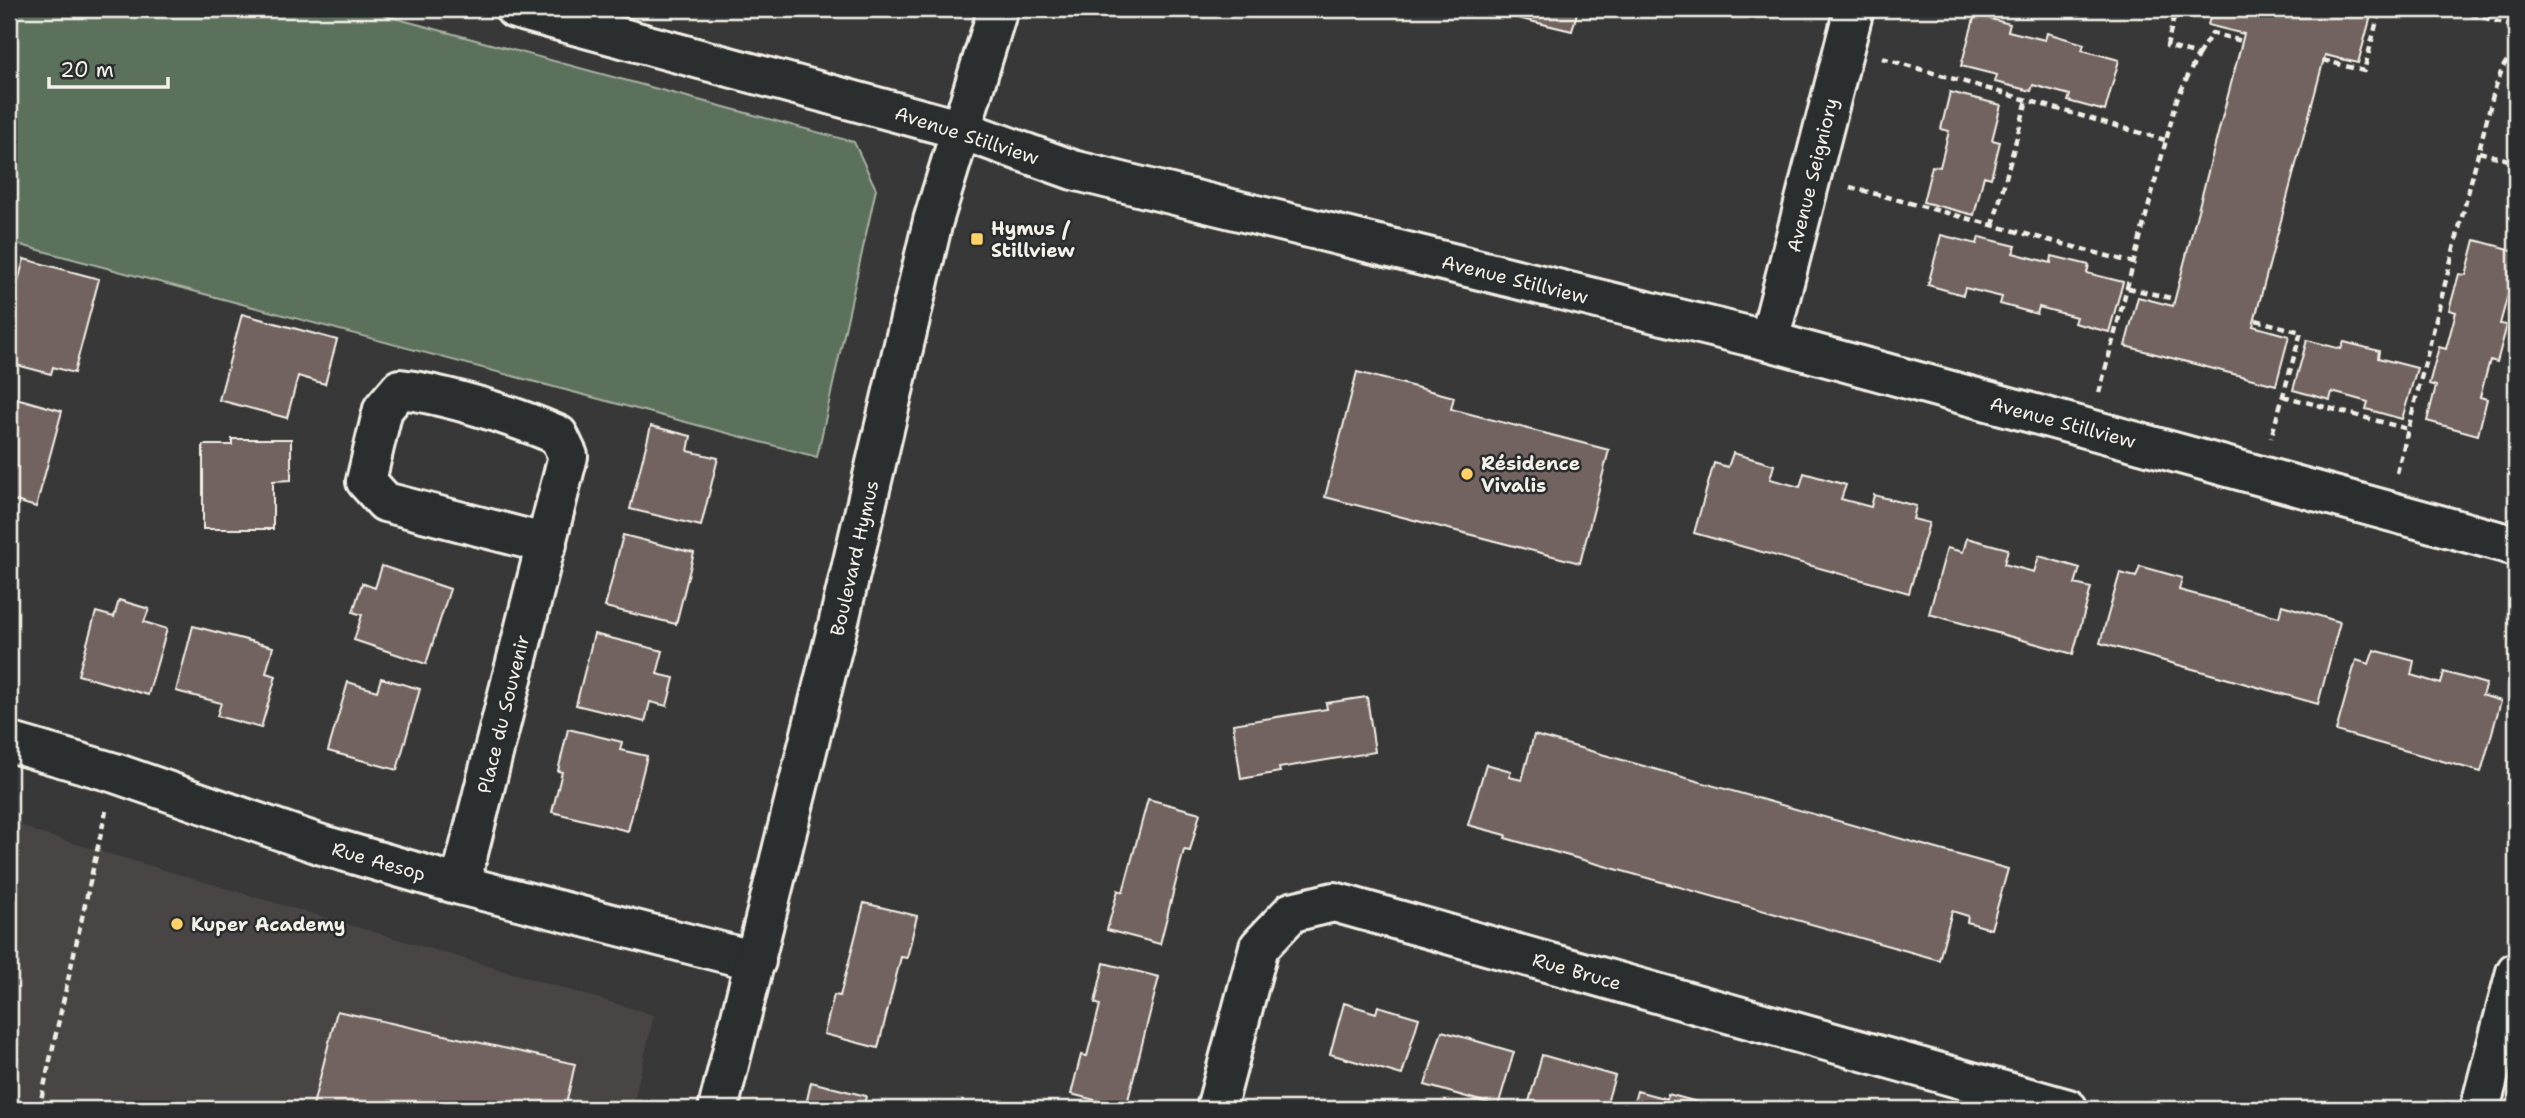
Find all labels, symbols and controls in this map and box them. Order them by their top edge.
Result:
scale bar [49,46,168,90]
text: 20 m [60,56,114,84]
street label: Avenue Seigniory [1781,95,1844,255]
street label: Avenue Stillview [892,100,1042,171]
place label: Hymus / Stillview [991,216,1076,263]
marker: Hymus / Stillview [969,231,985,247]
street label: Avenue Stillview [1439,249,1591,310]
street label: Avenue Stillview [1987,391,2139,454]
place label: Résidence Vivalis [1481,451,1580,498]
marker: Résidence Vivalis [1459,466,1475,482]
street label: Boulevard Hymus [824,478,885,638]
street label: Place du Souvenir [472,632,535,796]
street label: Rue Aesop [329,836,429,887]
place label: Kuper Academy [191,912,345,937]
marker: Kuper Academy [169,916,185,932]
street label: Rue Bruce [1530,947,1624,996]

